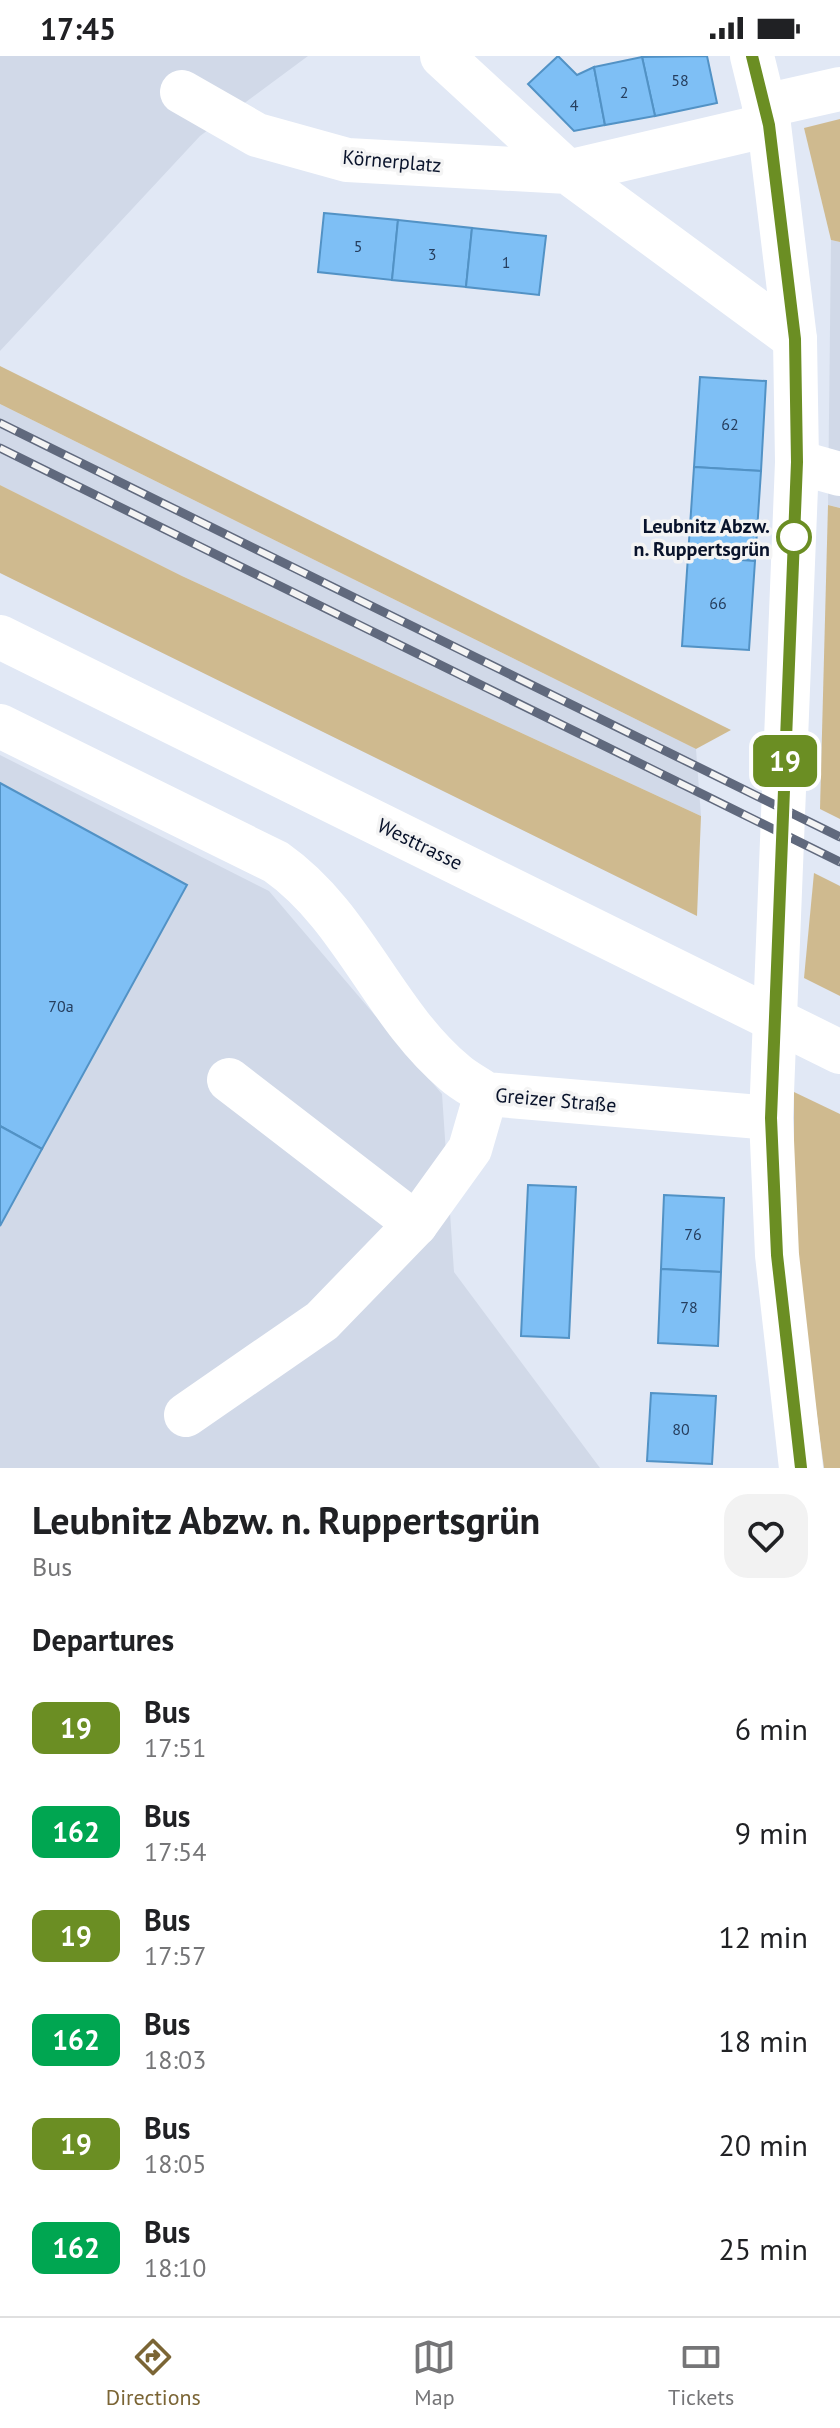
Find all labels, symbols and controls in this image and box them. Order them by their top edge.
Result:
text: 17:45 [40,9,116,48]
house number: 58 [671,70,689,90]
house number: 2 [620,82,628,102]
house number: 4 [570,95,579,115]
street label: Körnerplatz [342,144,442,178]
house number: 5 [354,236,362,256]
house number: 3 [428,244,436,264]
house number: 1 [502,252,510,272]
house number: 62 [721,414,739,434]
place label: Leubnitz Abzw. n. Ruppertsgrün [634,513,770,562]
marker: Leubnitz Abzw. n. Ruppertsgrün [777,520,811,554]
house number: 66 [709,593,727,613]
line badge: 19 [749,735,821,787]
text: 19 [769,742,801,779]
street label: Westtrasse [373,812,467,876]
house number: 70a [48,996,74,1016]
street label: Greizer Straße [494,1082,618,1118]
house number: 76 [684,1224,702,1244]
house number: 78 [680,1297,698,1317]
house number: 80 [672,1419,690,1439]
button: heart [724,1494,808,1578]
text: Leubnitz Abzw. n. Ruppertsgrün [32,1495,540,1544]
text: Bus [32,1550,72,1583]
text: Departures [32,1620,174,1659]
text: Bus [144,1692,191,1731]
text: 19 [60,1709,92,1746]
text: 6 min [735,1709,808,1748]
text: 17:51 [144,1731,206,1764]
text: Bus [144,1796,191,1835]
text: 162 [52,1813,100,1850]
text: 9 min [735,1813,808,1852]
text: 17:54 [144,1835,206,1868]
text: Bus [144,1900,191,1939]
text: 19 [60,1917,92,1954]
text: 12 min [718,1917,808,1956]
text: 17:57 [144,1939,206,1972]
text: Bus [144,2004,191,2043]
text: 162 [52,2021,100,2058]
text: 18 min [718,2021,808,2060]
text: 18:03 [144,2043,206,2076]
text: Bus [144,2108,191,2147]
text: 19 [60,2125,92,2162]
text: 20 min [718,2125,808,2164]
text: 18:05 [144,2147,206,2180]
text: Bus [144,2212,191,2251]
text: 162 [52,2229,100,2266]
text: 25 min [718,2229,808,2268]
text: 18:10 [144,2251,206,2284]
tab: Directions [106,2335,201,2411]
tab: Map [412,2335,456,2411]
tab: Tickets [668,2335,734,2411]

